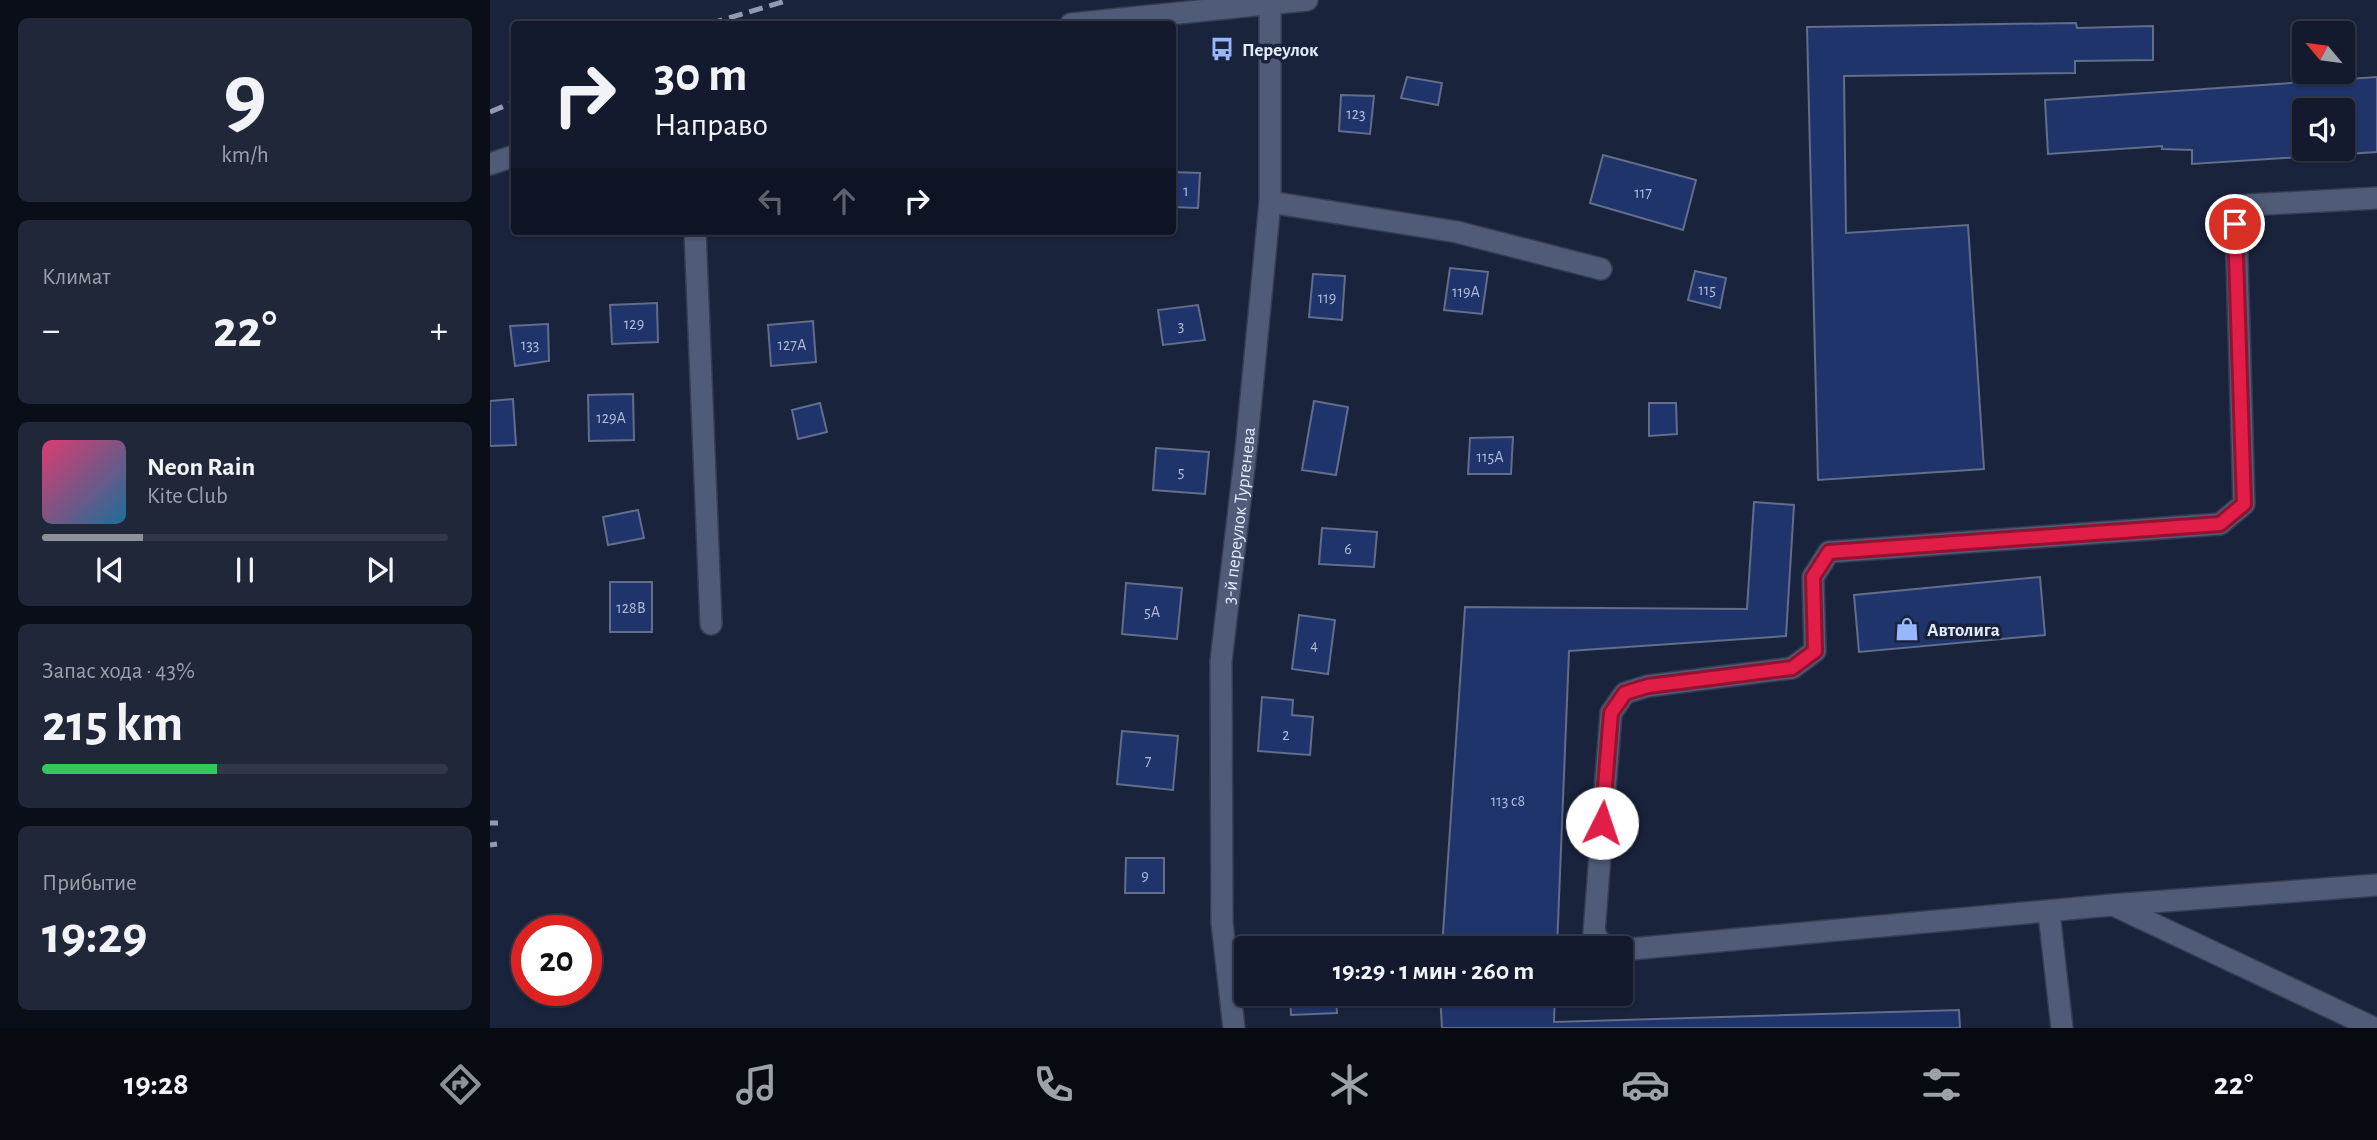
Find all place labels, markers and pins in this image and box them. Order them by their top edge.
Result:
bus stop icon: Переулок [1208,35,1236,63]
place label: Переулок [1242,41,1319,60]
pin [2205,194,2265,254]
shop icon: Автолига [1893,615,1921,643]
place label: Автолига [1927,621,2000,640]

